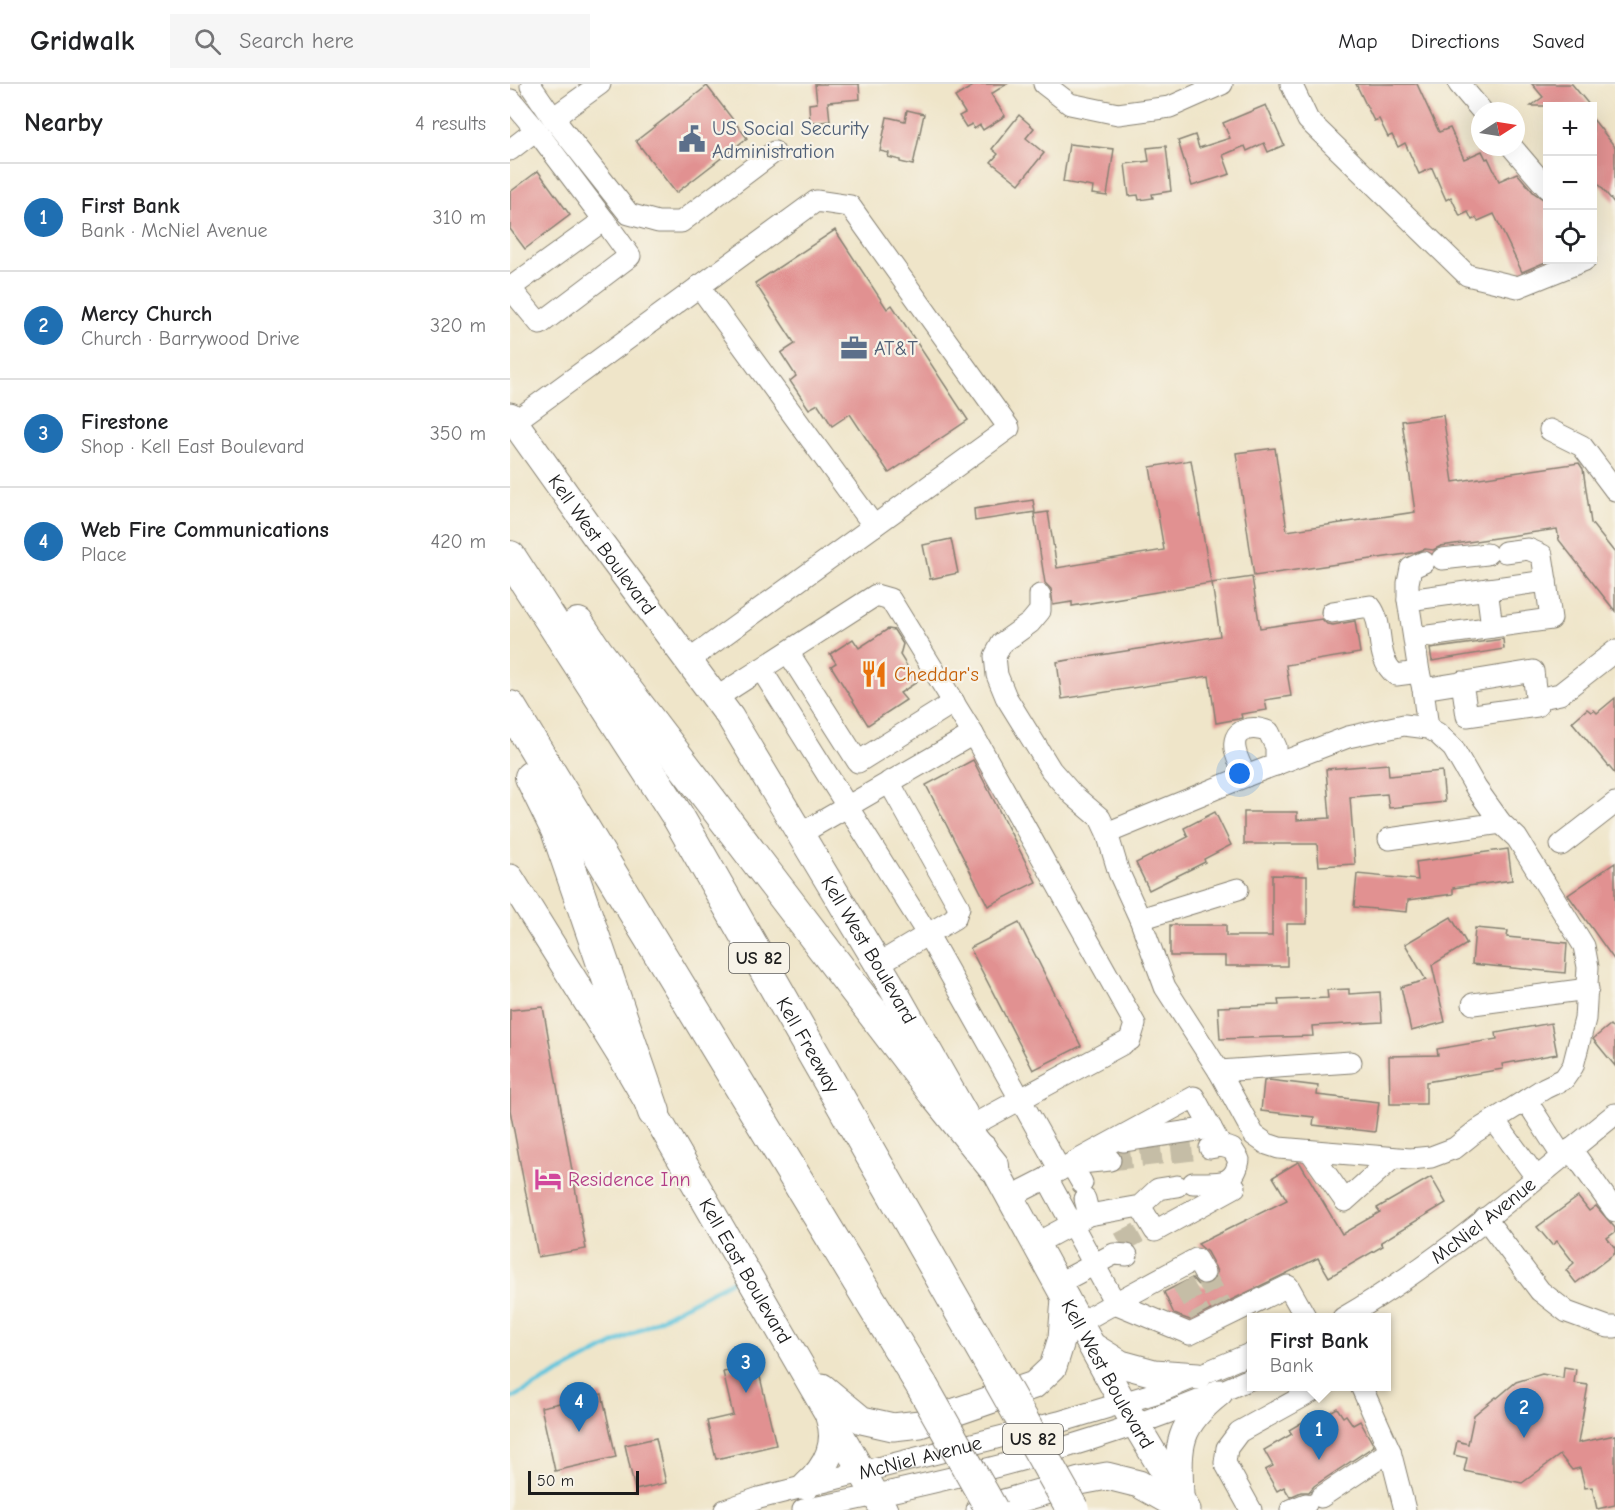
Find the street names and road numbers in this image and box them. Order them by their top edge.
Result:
street label: Kell West Boulevard [543,470,661,619]
street label: Kell West Boulevard [816,872,921,1028]
road number: US 82 [729,943,789,973]
street label: Kell Freeway [771,993,844,1097]
street label: McNiel Avenue [1427,1173,1540,1269]
street label: Kell East Boulevard [694,1194,796,1348]
street label: Kell West Boulevard [1056,1296,1159,1453]
road number: US 82 [1003,1424,1063,1454]
street label: McNiel Avenue [856,1431,984,1484]

